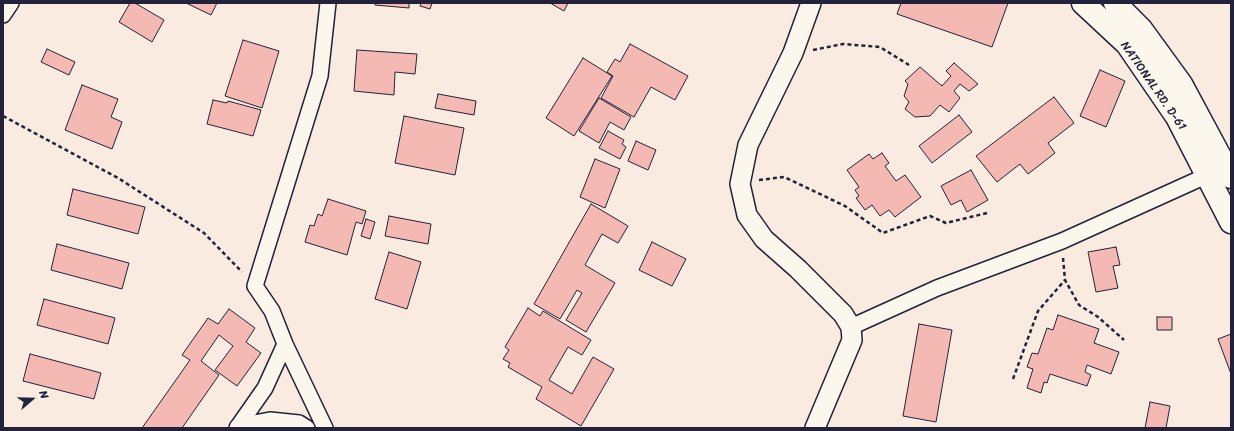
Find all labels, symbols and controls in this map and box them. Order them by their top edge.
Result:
street label: NATIONAL RD. D-61 [1117,39,1189,133]
north arrow [12,379,52,419]
text: N [34,388,54,402]

